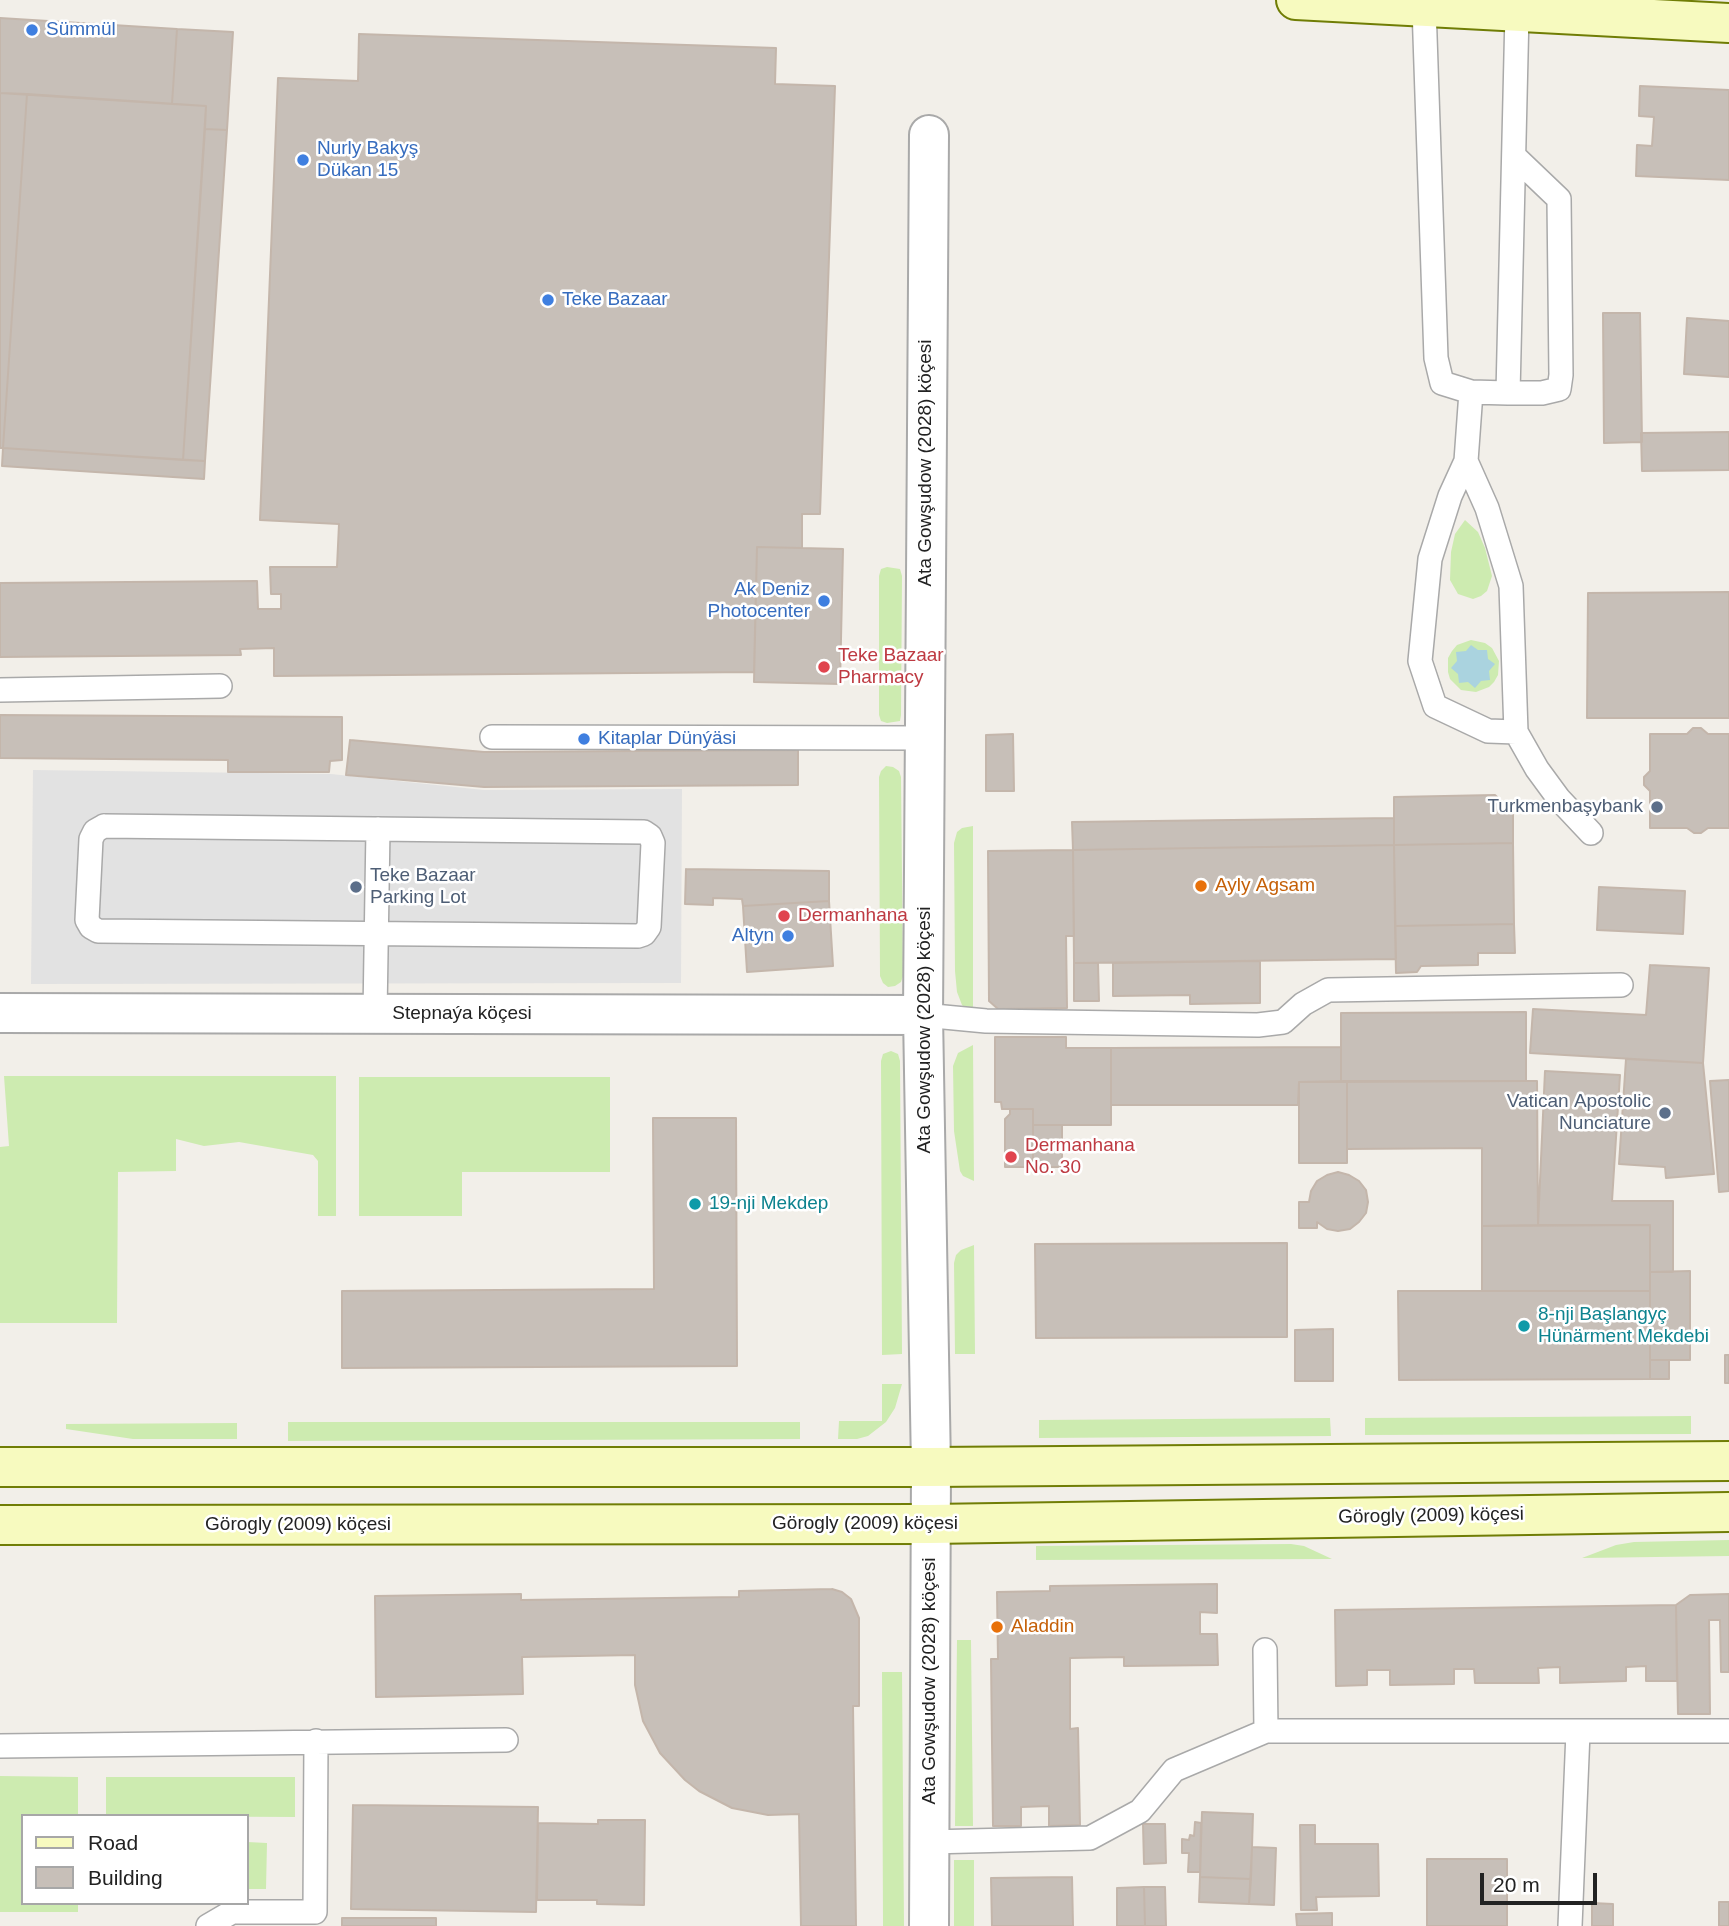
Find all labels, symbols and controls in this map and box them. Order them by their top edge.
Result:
place label: Sümmül [46,19,116,41]
marker: Sümmül [24,22,40,38]
place label: Nurly Bakyş Dükan 15 [317,138,418,182]
marker: Nurly Bakyş Dükan 15 [295,152,311,168]
place label: Teke Bazaar [562,289,668,311]
marker: Teke Bazaar [540,292,556,308]
street label: Ata Gowşudow (2028) köçesi [915,339,937,587]
place label: Ak Deniz Photocenter [708,579,810,623]
marker: Ak Deniz Photocenter [816,593,832,609]
place label: Teke Bazaar Pharmacy [838,645,944,689]
marker: Teke Bazaar Pharmacy [816,659,832,675]
place label: Kitaplar Dünýäsi [598,728,736,750]
marker: Kitaplar Dünýäsi [576,731,592,747]
place label: Turkmenbaşybank [1487,796,1643,818]
marker: Turkmenbaşybank [1649,799,1665,815]
place label: Teke Bazaar Parking Lot [370,865,476,909]
place label: Ayly Agsam [1215,875,1315,897]
marker: Ayly Agsam [1193,878,1209,894]
marker: Teke Bazaar Parking Lot [348,879,364,895]
place label: Dermanhana [798,905,908,927]
street label: Ata Gowşudow (2028) köçesi [914,906,936,1154]
marker: Dermanhana [776,908,792,924]
place label: Altyn [732,925,774,947]
marker: Altyn [780,928,796,944]
street label: Stepnaýa köçesi [392,1003,532,1025]
place label: Vatican Apostolic Nunciature [1507,1091,1651,1135]
marker: Vatican Apostolic Nunciature [1657,1105,1673,1121]
place label: Dermanhana No. 30 [1025,1135,1135,1179]
marker: Dermanhana No. 30 [1003,1149,1019,1165]
place label: 19-nji Mekdep [709,1193,828,1215]
marker: 19-nji Mekdep [687,1196,703,1212]
place label: 8-nji Başlangyç Hünärment Mekdebi [1538,1304,1709,1348]
marker: 8-nji Başlangyç Hünärment Mekdebi [1516,1318,1532,1334]
street label: Görogly (2009) köçesi [1338,1503,1524,1529]
street label: Görogly (2009) köçesi [772,1513,958,1535]
street label: Görogly (2009) köçesi [205,1514,391,1536]
street label: Ata Gowşudow (2028) köçesi [919,1557,941,1805]
place label: Aladdin [1011,1616,1074,1638]
marker: Aladdin [989,1619,1005,1635]
legend [21,1814,248,1905]
text: Road [88,1831,138,1854]
scale bar [1484,1860,1601,1904]
text: Building [88,1866,163,1889]
text: 20 m [1493,1873,1540,1896]

